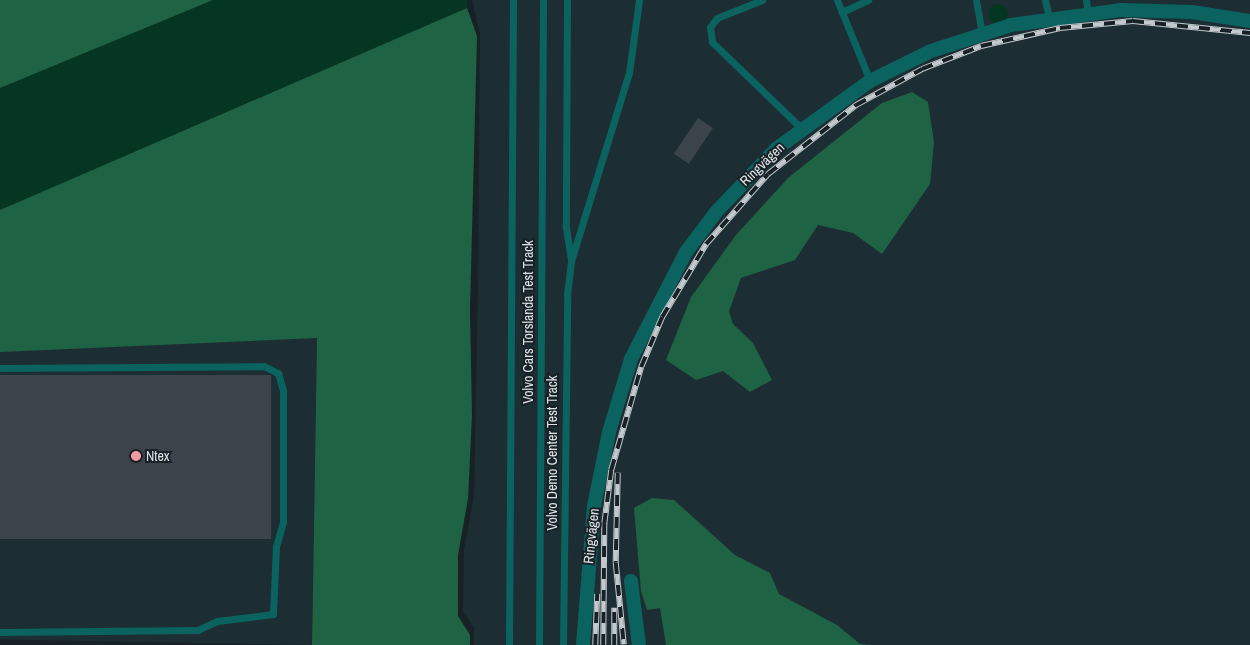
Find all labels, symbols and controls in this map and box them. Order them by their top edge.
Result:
street label: Ringvägen [736,139,788,189]
street label: Volvo Cars Torslanda Test Track [520,240,536,404]
street label: Volvo Demo Center Test Track [544,375,560,531]
place label: Ntex [146,448,170,464]
marker: Ntex [130,450,142,462]
street label: Ringvägen [580,508,602,564]

